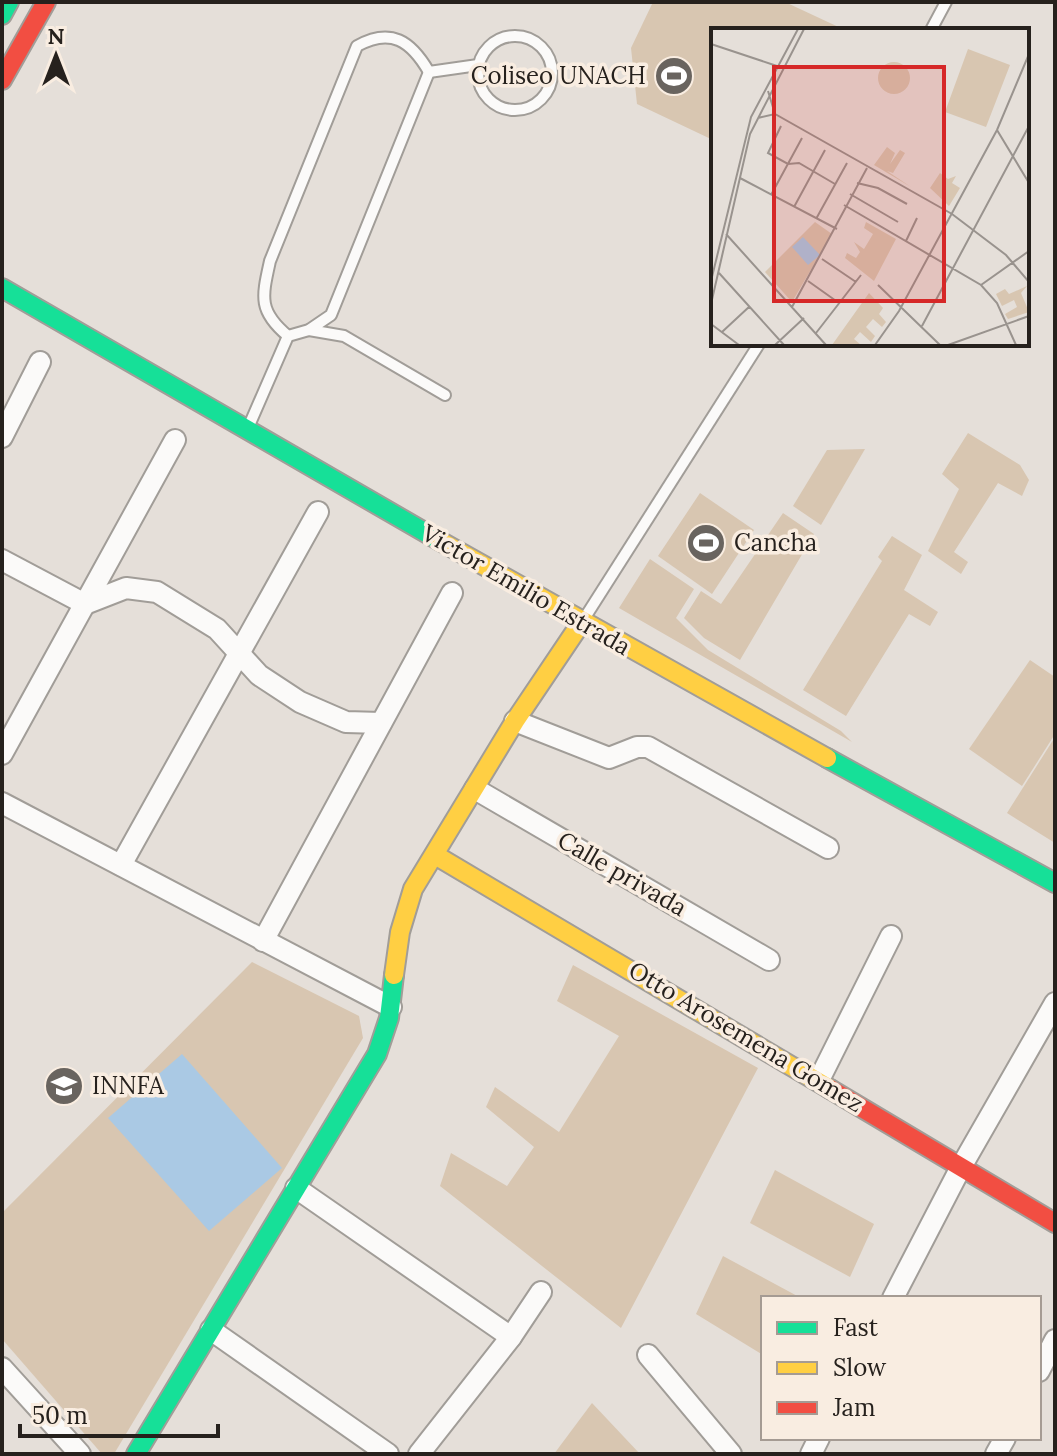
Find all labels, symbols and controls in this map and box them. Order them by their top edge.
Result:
north arrow [16,16,96,96]
text: N [47,22,65,50]
inset map [711,28,1029,346]
sports icon: Coliseo UNACH [653,55,695,97]
place label: Coliseo UNACH [471,60,646,91]
street label: Victor Emilio Estrada [415,517,636,662]
sports icon: Cancha [685,522,727,564]
place label: Cancha [734,527,817,558]
street label: Calle privada [552,824,692,923]
street label: Otto Arosemena Gomez [623,954,869,1119]
school or university icon: INNFA [43,1065,85,1107]
place label: INNFA [92,1070,165,1101]
legend [761,1296,1041,1440]
text: Fast [833,1312,879,1343]
text: Slow [833,1352,887,1383]
scale bar [20,1388,218,1438]
text: Jam [832,1392,875,1423]
text: 50 m [32,1400,88,1431]

